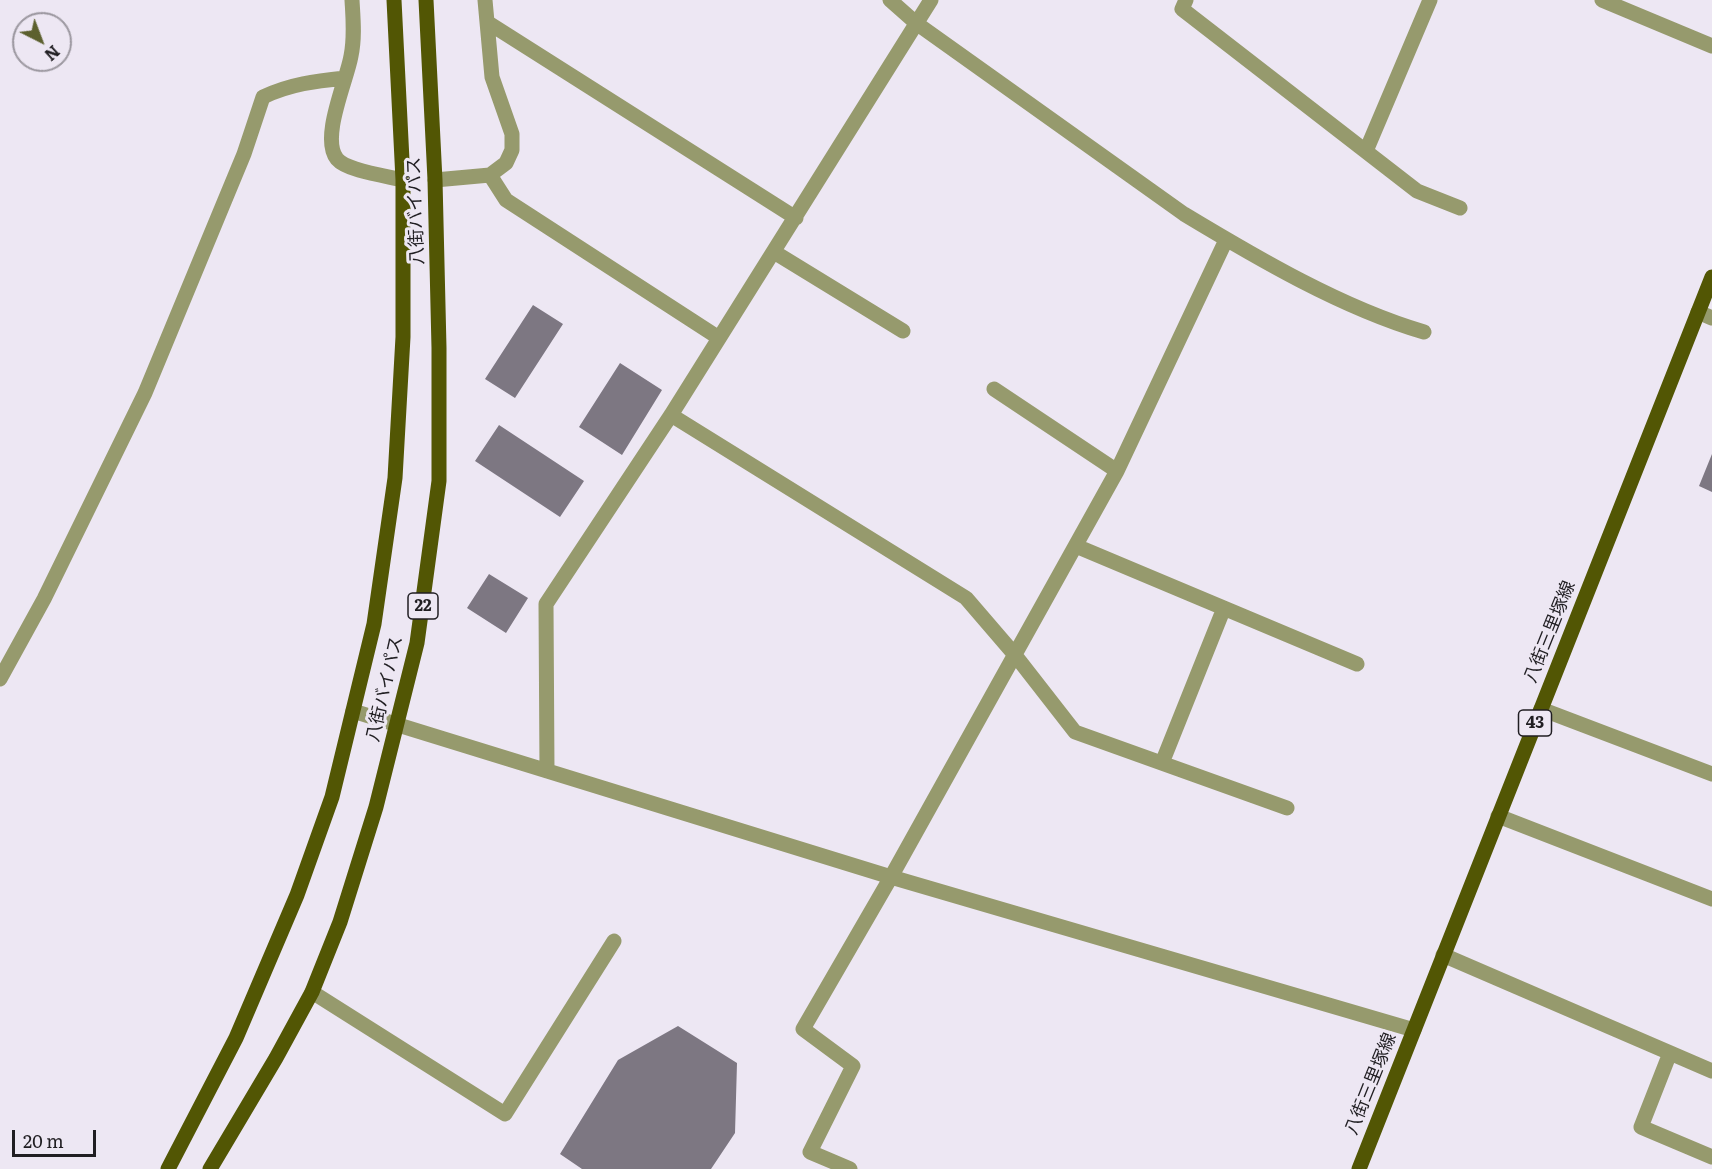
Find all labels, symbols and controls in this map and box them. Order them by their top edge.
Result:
north arrow [12,12,72,72]
text: N [40,40,66,67]
street label: 八街バイパス [403,157,429,265]
street label: 八街三里塚線 [1520,578,1580,686]
road number: 22 [408,593,438,619]
street label: 八街バイパス [362,634,408,744]
road number: 43 [1518,710,1552,736]
street label: 八街三里塚線 [1341,1030,1401,1138]
scale bar [15,1118,99,1156]
text: 20 m [23,1127,64,1154]

